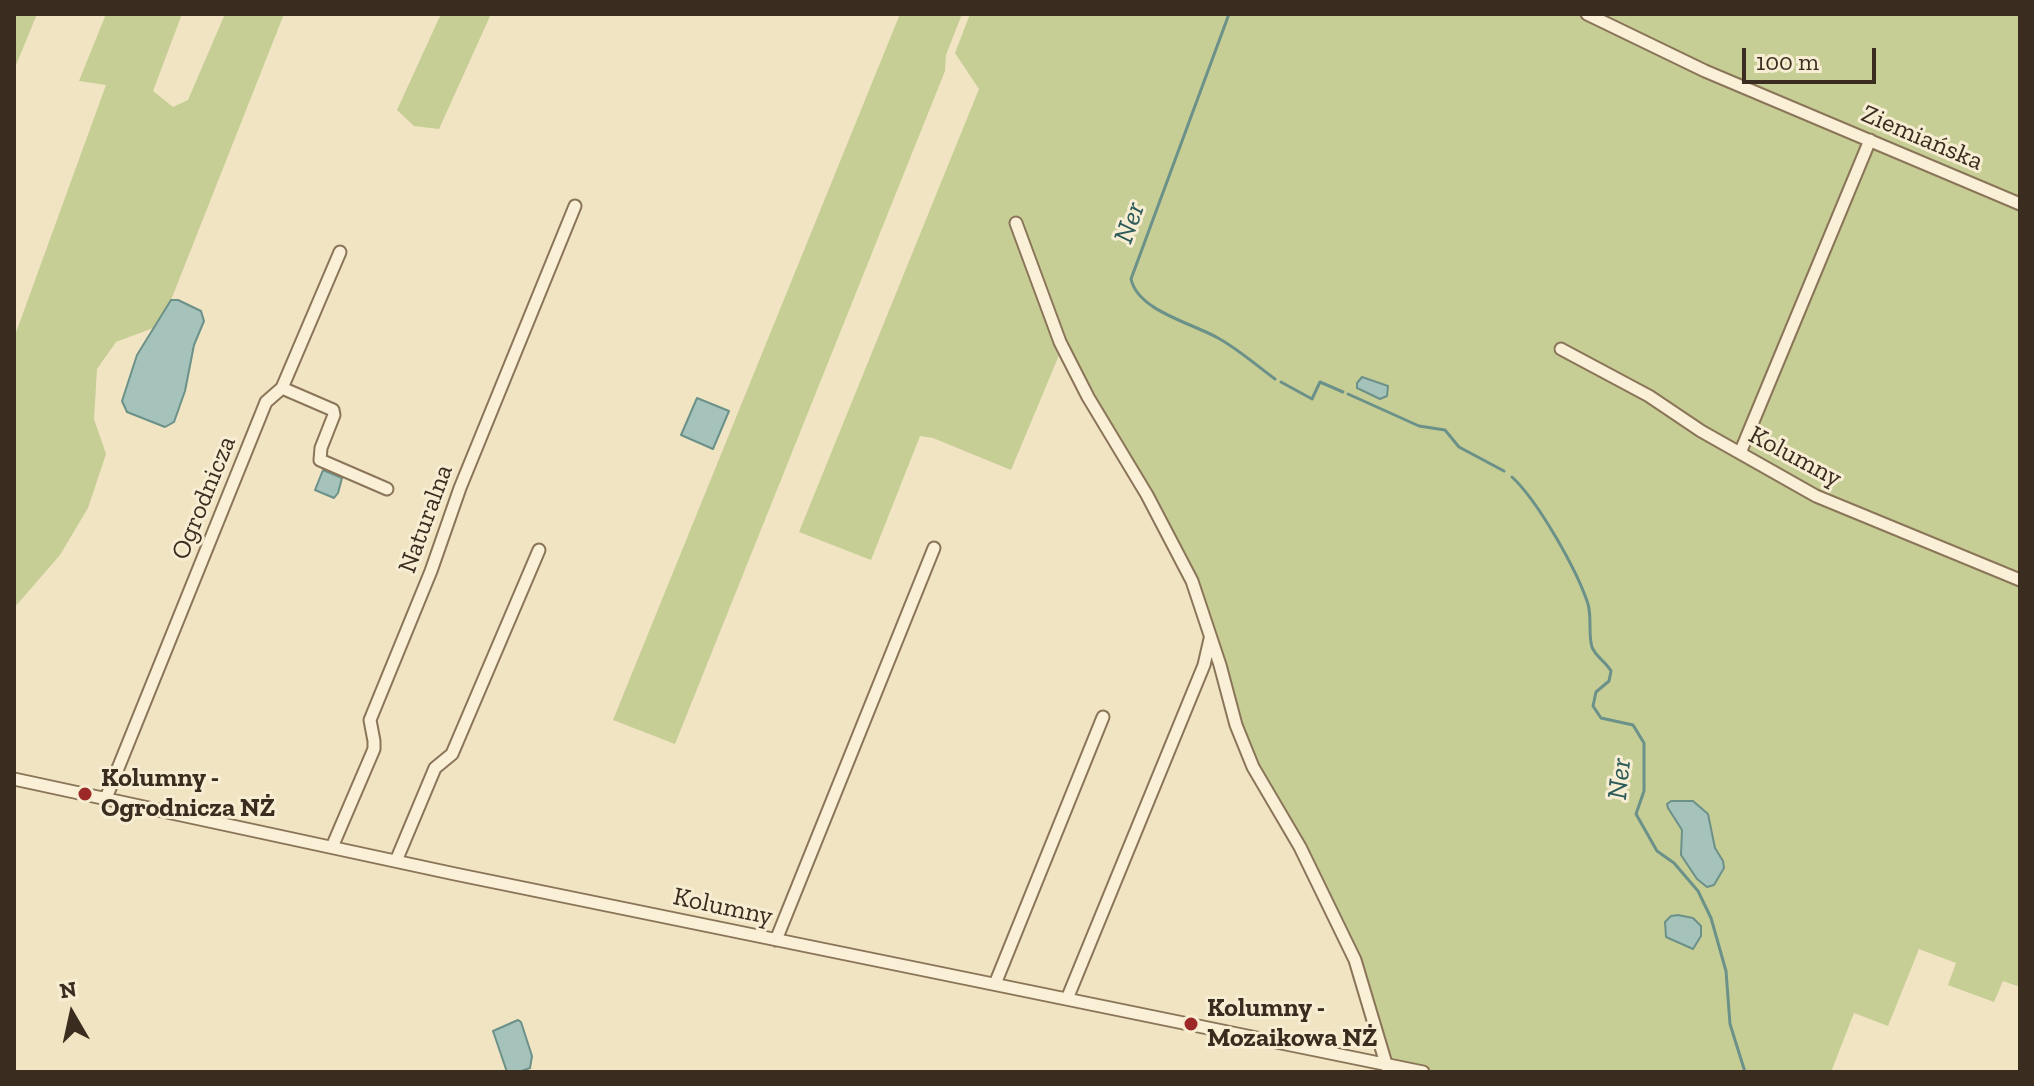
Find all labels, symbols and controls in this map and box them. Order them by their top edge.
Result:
scale bar [1746,32,1880,82]
text: 100 m [1756,47,1819,76]
street label: Ziemiańska [1856,98,1988,178]
water label: Ner [1107,198,1153,248]
street label: Kolumny [1743,420,1847,494]
street label: Ogrodnicza [165,432,243,564]
street label: Naturalna [392,460,460,578]
water label: Ner [1601,757,1639,801]
place label: Kolumny - Ogrodnicza NŻ [101,763,275,824]
marker: Kolumny - Ogrodnicza NŻ [76,785,94,803]
street label: Kolumny [670,881,776,933]
north arrow [32,974,112,1054]
text: N [58,975,79,1004]
place label: Kolumny - Mozaikowa NŻ [1207,993,1377,1054]
marker: Kolumny - Mozaikowa NŻ [1182,1015,1200,1033]

